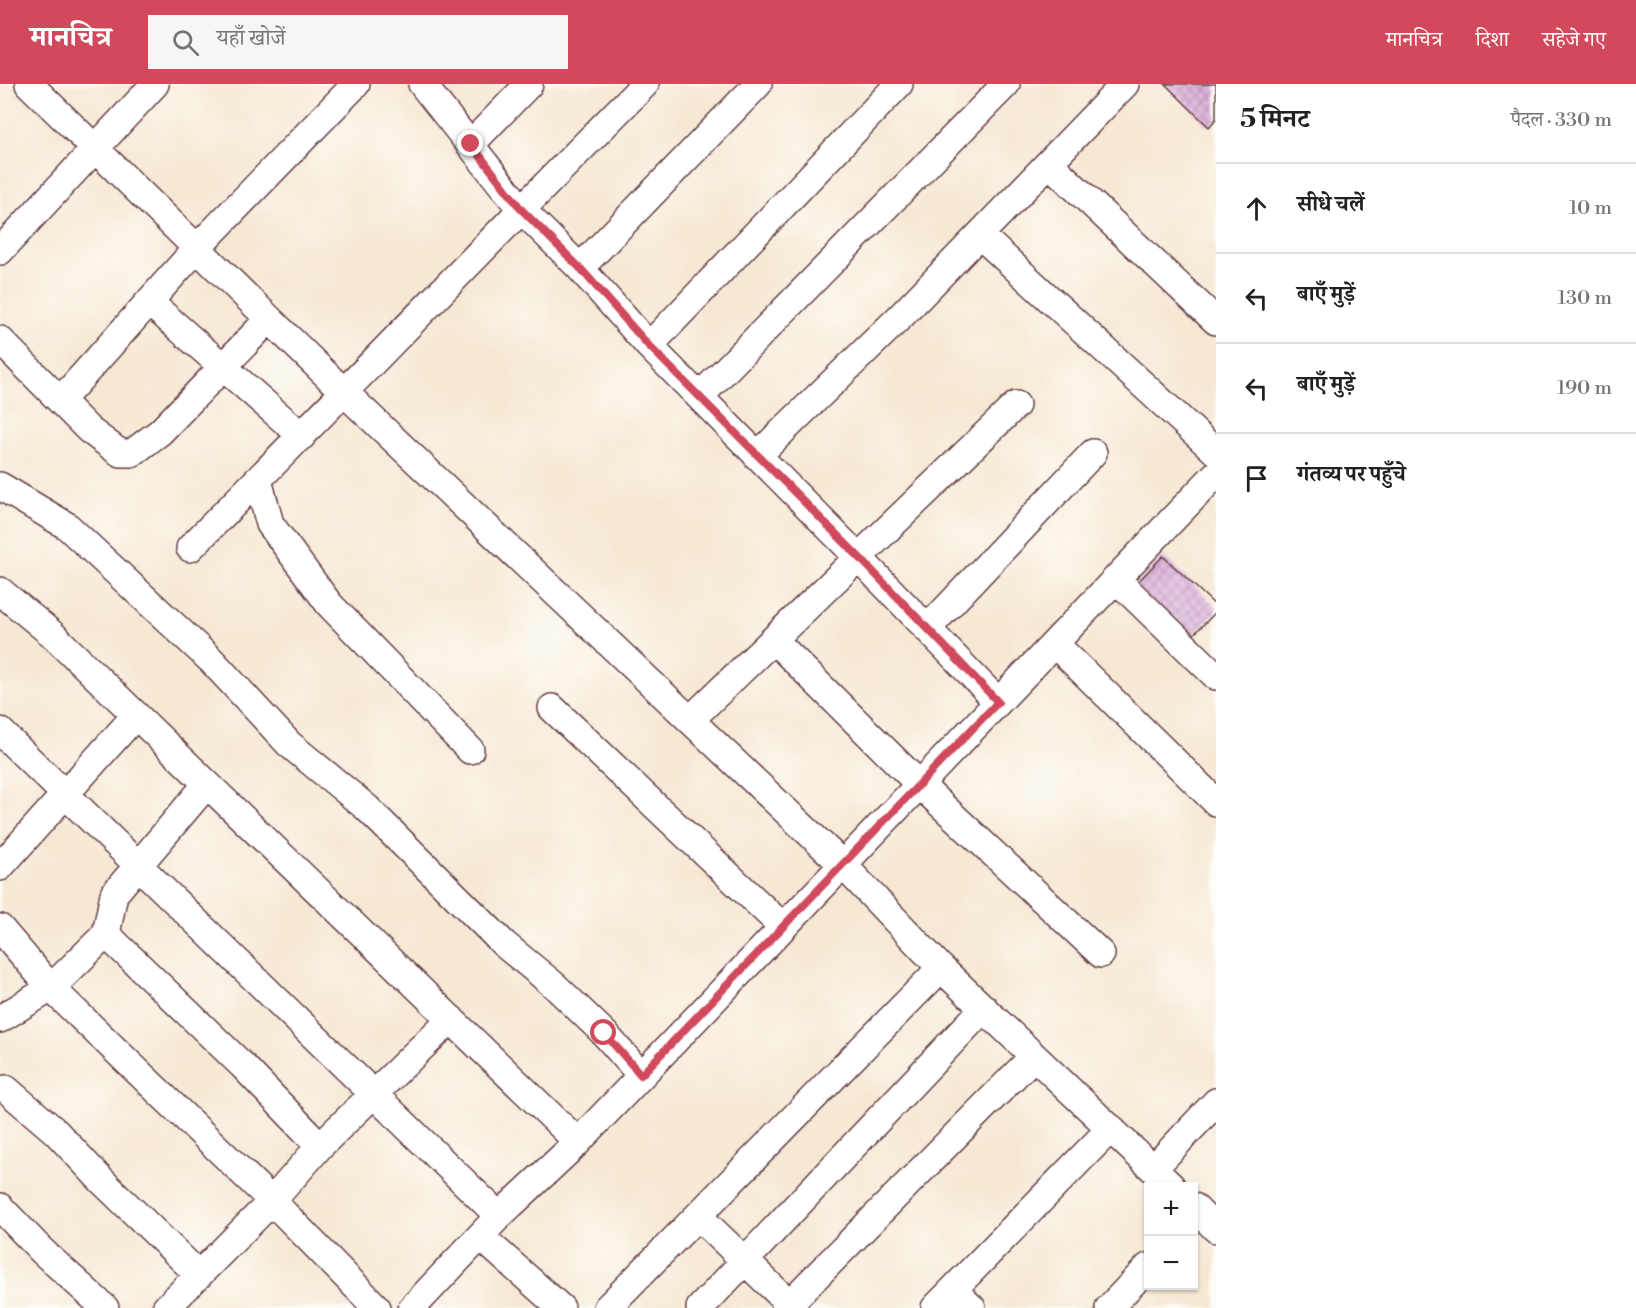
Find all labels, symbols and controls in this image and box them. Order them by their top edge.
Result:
search box [148,15,568,69]
text: मानचित्र [30,20,112,55]
text: यहाँ खोजें [217,25,285,52]
icon: search [169,26,202,59]
text: मानचित्र [1386,27,1443,53]
text: दिशा [1476,27,1509,53]
text: सहेजे गए [1542,27,1606,53]
text: 5 मिनट [1240,103,1310,135]
text: पैदल · 330 m [1511,108,1612,133]
route end [457,130,483,156]
text: सीधे चलें [1297,191,1364,218]
icon: ahead [1240,192,1273,225]
text: 10 m [1569,196,1612,221]
text: बाएँ मुड़ें [1297,281,1355,308]
icon: left [1240,282,1273,315]
text: 130 m [1557,286,1612,311]
text: बाएँ मुड़ें [1297,371,1355,398]
icon: left [1240,372,1273,405]
text: 190 m [1557,376,1612,401]
text: गंतव्य पर पहुँचे [1297,461,1406,488]
icon: arrive [1240,462,1273,495]
route start [590,1019,616,1045]
map controls [1144,1182,1198,1290]
button: + [1144,1182,1198,1236]
button: − [1144,1236,1198,1290]

